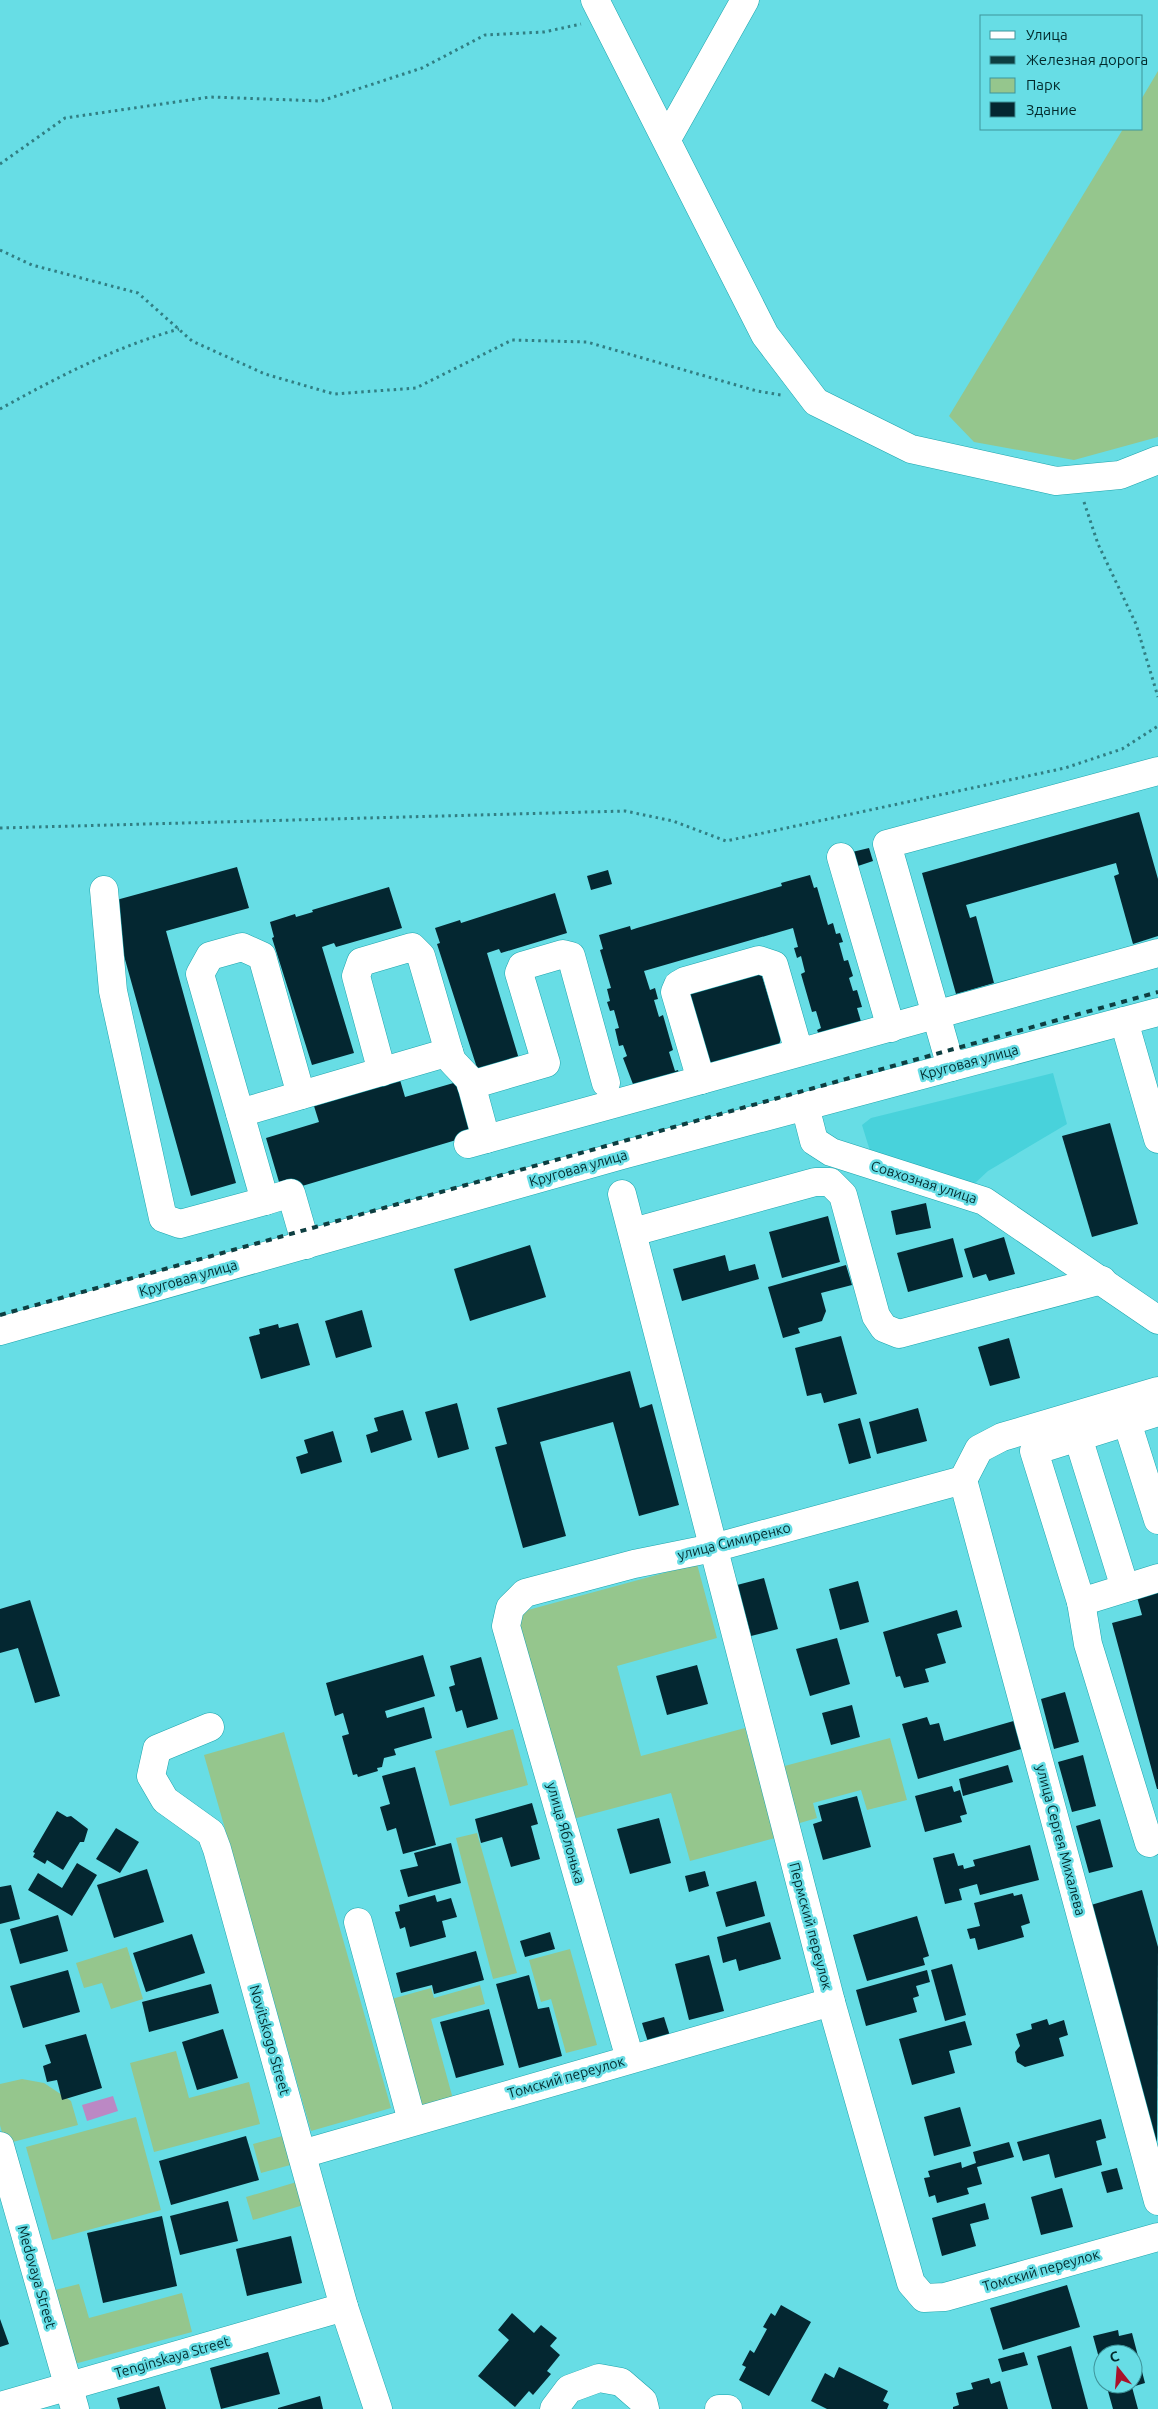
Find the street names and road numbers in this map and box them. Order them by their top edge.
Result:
street label: Круговая улица [918,1041,1020,1083]
street label: Круговая улица [527,1146,629,1190]
street label: Совхозная улица [869,1157,979,1207]
street label: Круговая улица [137,1256,239,1300]
street label: улица Симиренко [676,1519,792,1563]
street label: улица Сергея Михалева [1033,1763,1089,1917]
street label: улица Яблонька [544,1781,588,1885]
street label: Пермский переулок [786,1861,836,1991]
street label: Novitskogo Street [247,1983,293,2097]
street label: Томский переулок [506,2053,626,2101]
street label: Medovaya Street [15,2224,59,2331]
street label: Томский переулок [981,2246,1101,2294]
street label: Tenginskaya Street [113,2333,232,2381]

